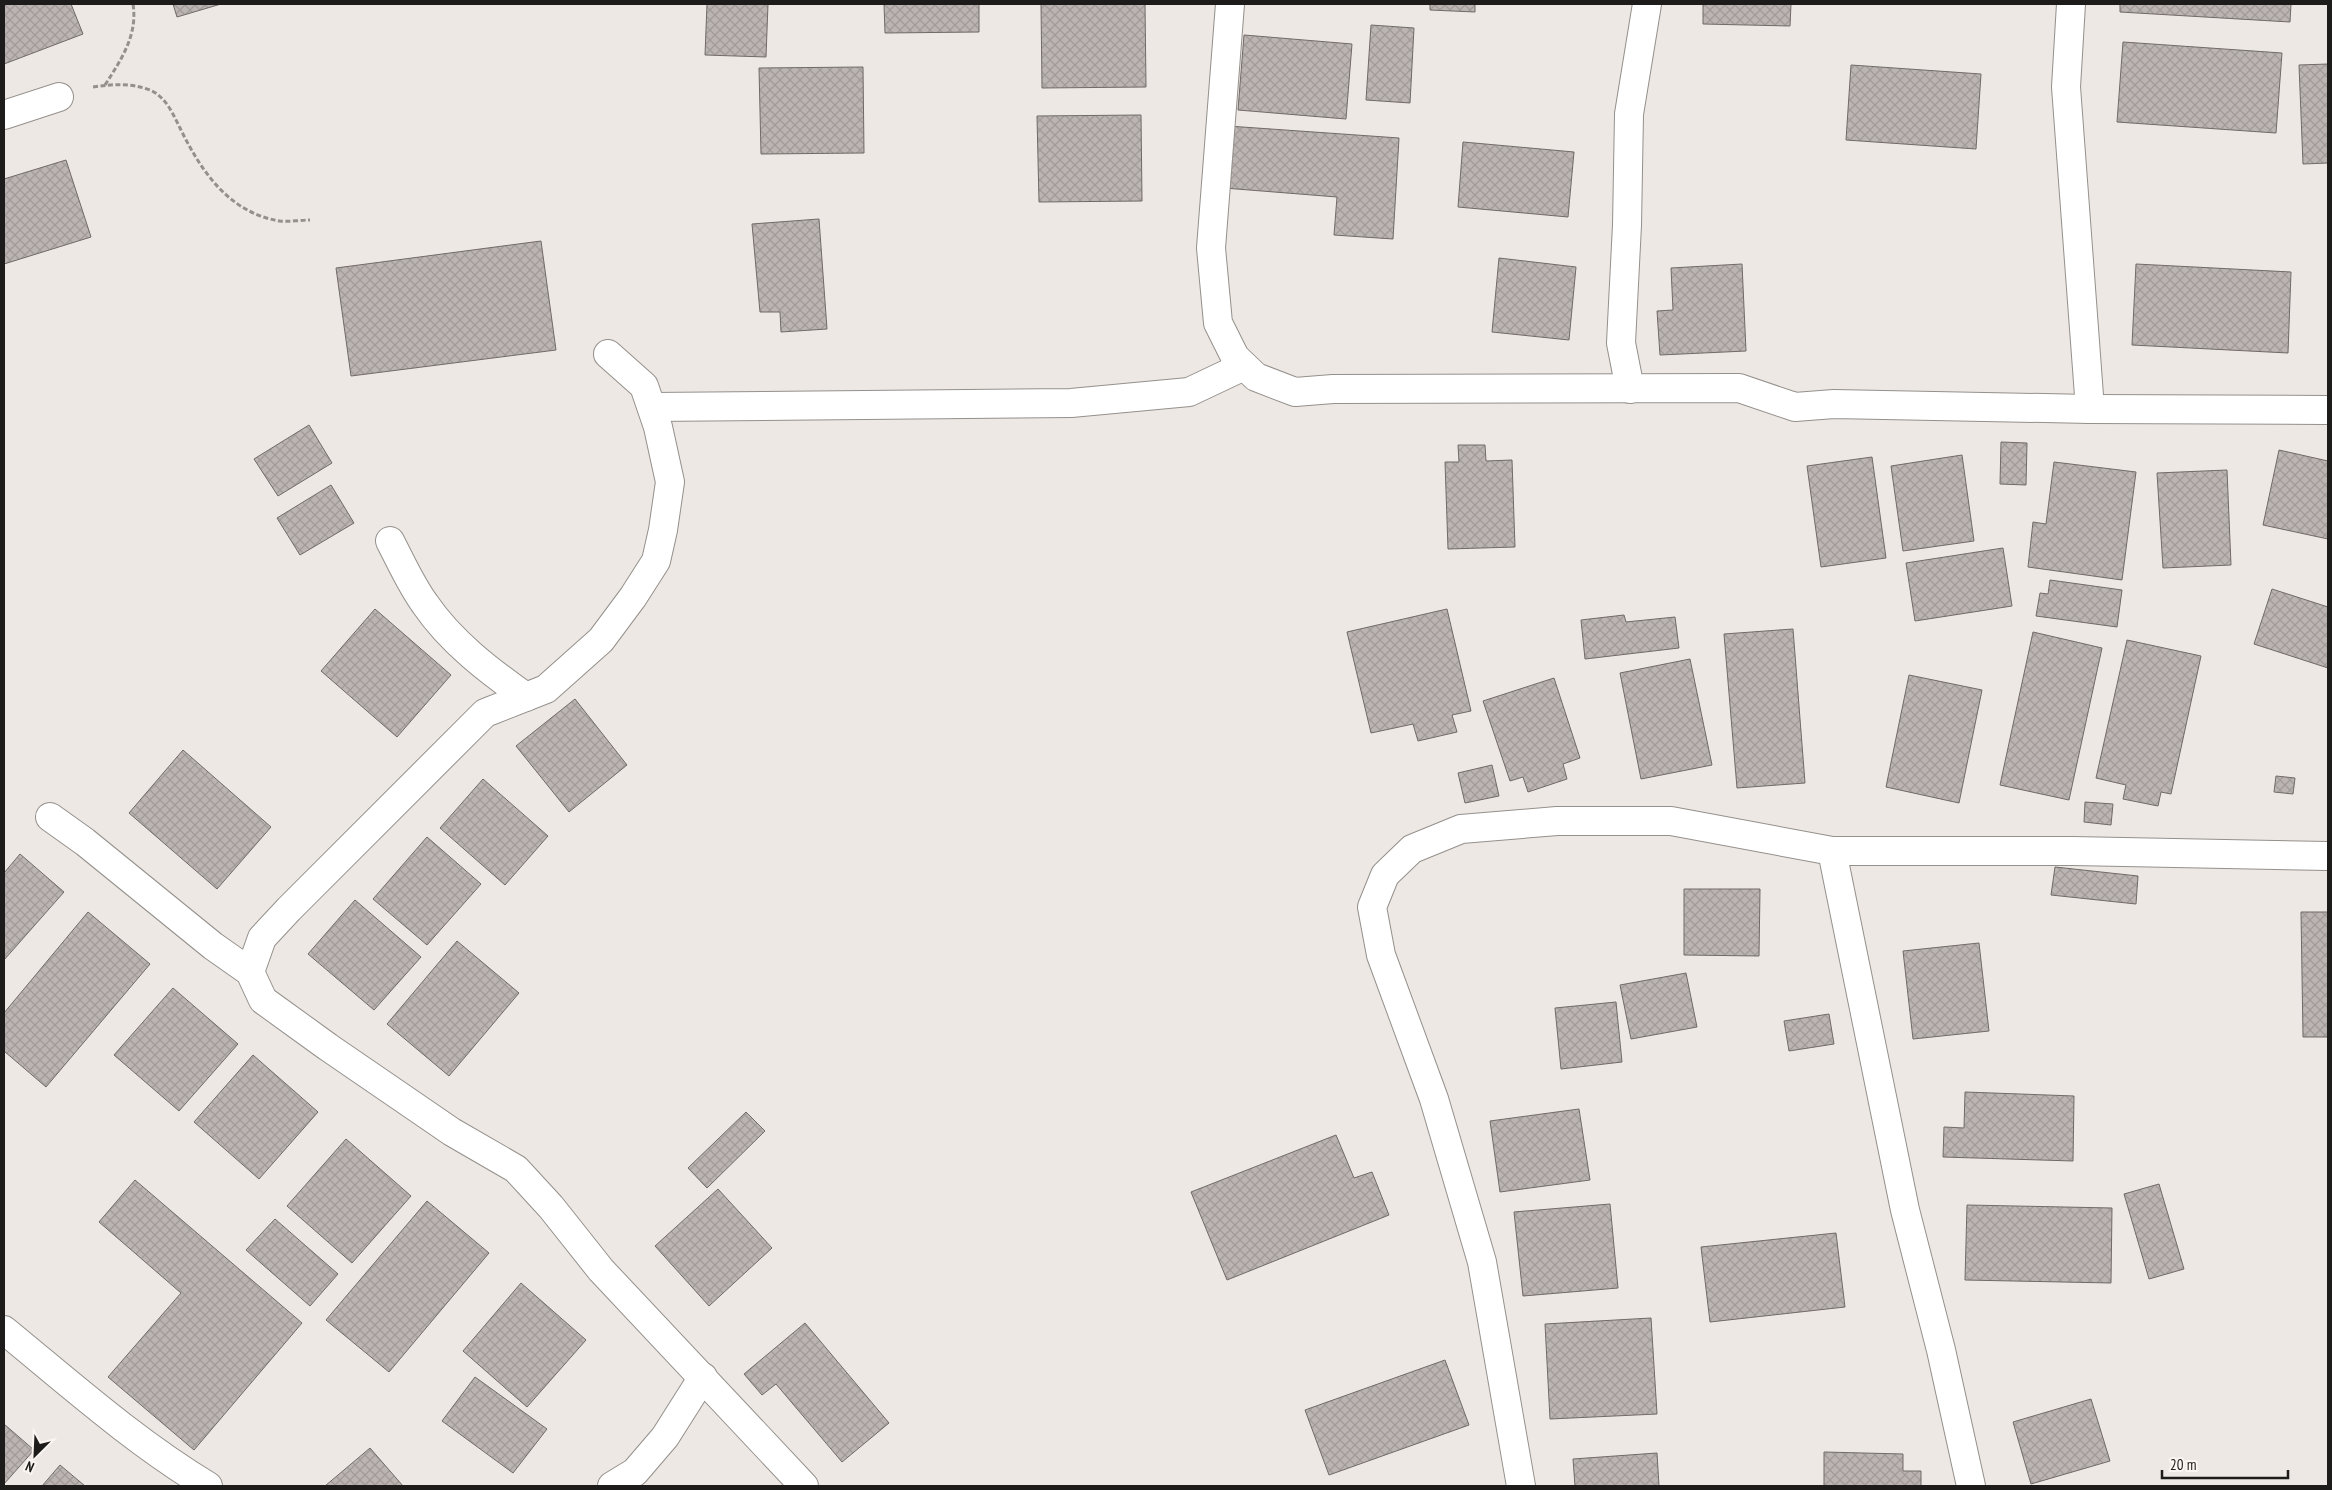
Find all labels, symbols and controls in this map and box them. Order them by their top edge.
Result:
north arrow [10,1430,60,1480]
scale bar [2162,1448,2288,1480]
text: 20 m [2170,1455,2196,1474]
text: N [23,1457,37,1477]

